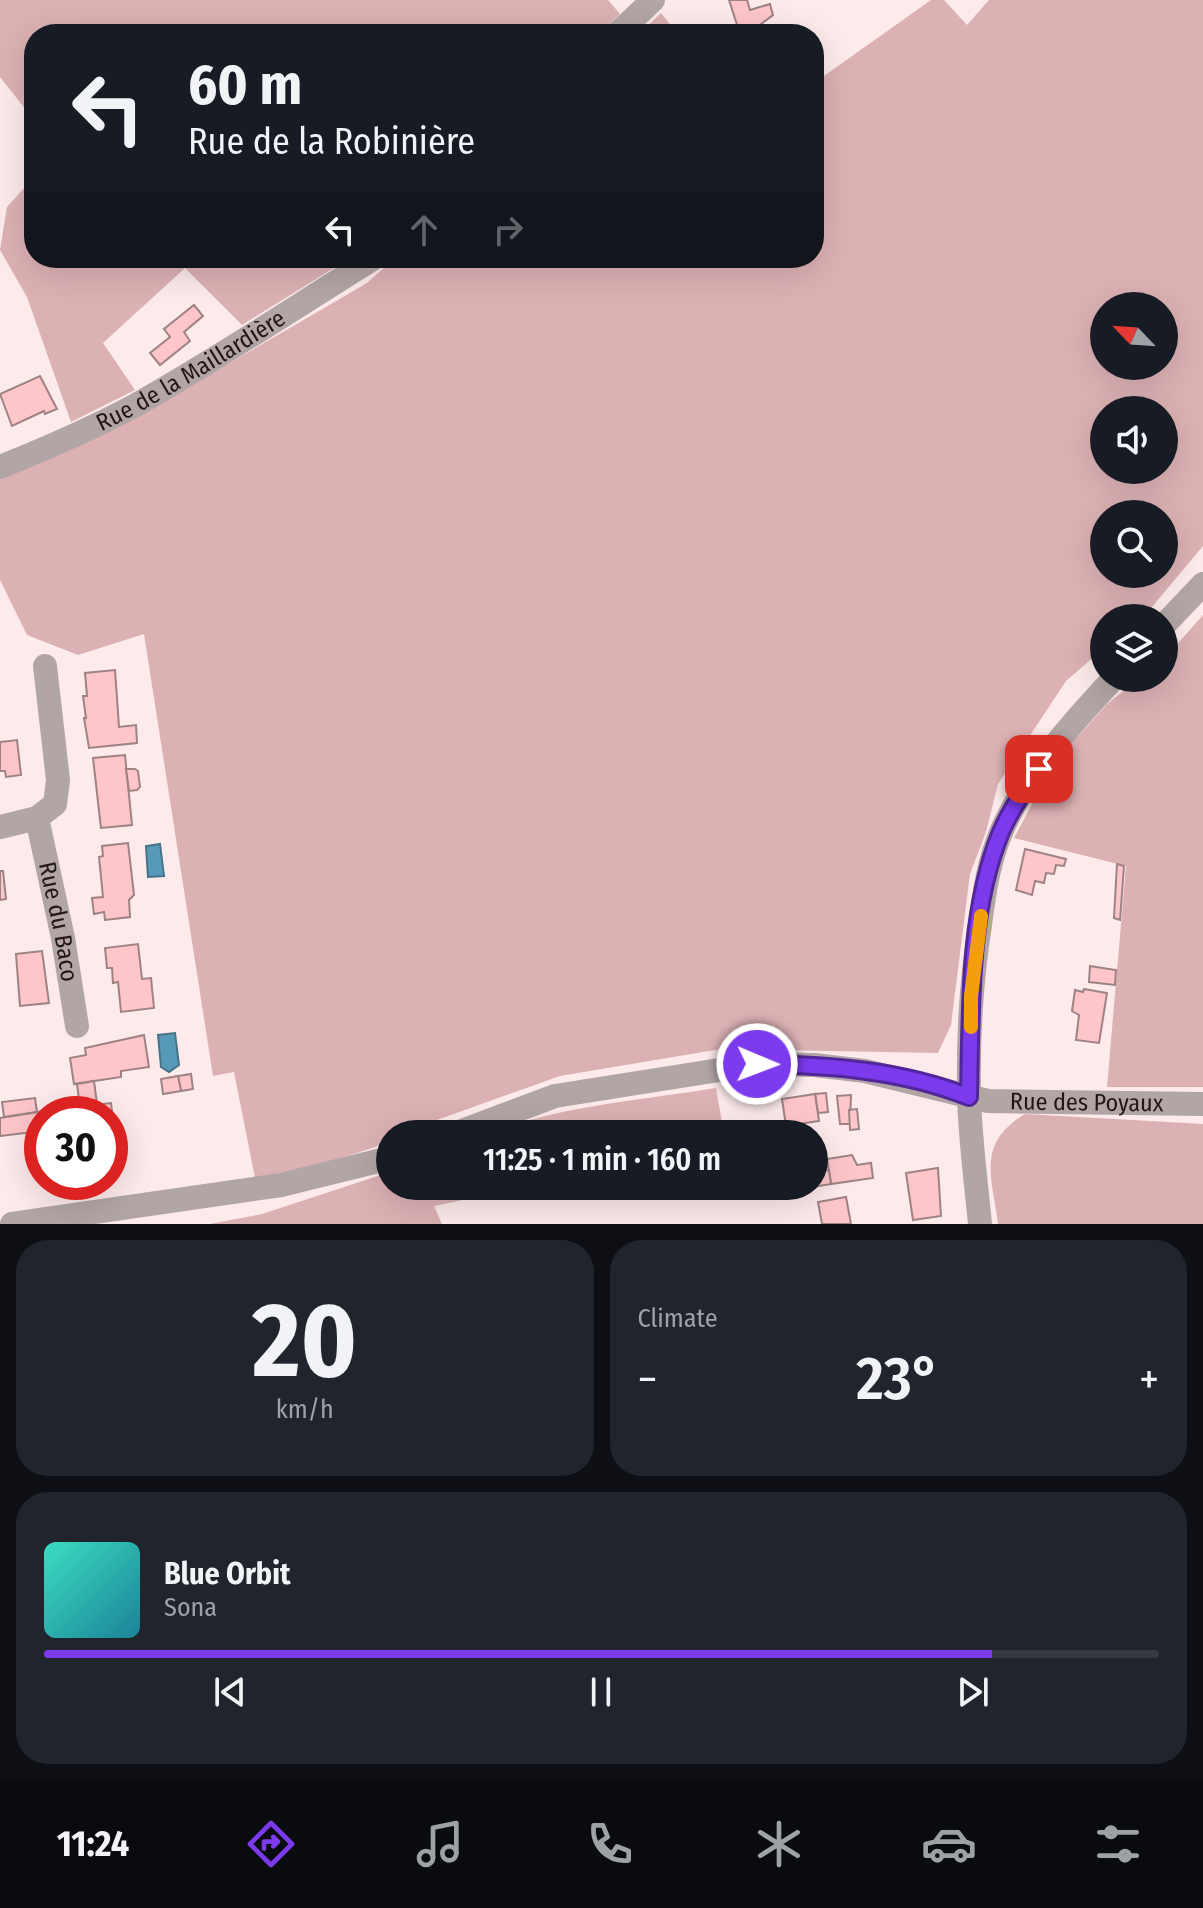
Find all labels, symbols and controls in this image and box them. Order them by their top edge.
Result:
text: 60 m [188,52,302,119]
icon: left [56,56,160,160]
text: Rue de la Robinière [188,120,475,164]
icon: left [318,208,362,252]
icon: ahead [402,208,446,252]
icon: right [486,208,530,252]
north arrow [1090,292,1178,380]
map controls [1090,292,1178,692]
street label: Rue de la Maillardière [92,304,290,437]
button: sound [1090,396,1178,484]
button: search [1090,500,1178,588]
button: layers [1090,604,1178,692]
pin [1005,735,1073,803]
icon: arrive [1017,747,1061,791]
street label: Rue du Baco [33,859,84,984]
position arrow [715,1022,799,1106]
street label: Rue des Poyaux [1010,1087,1164,1117]
speed limit sign: 30 [24,1096,128,1200]
text: 11:25 · 1 min · 160 m [483,1142,721,1178]
text: 20 [252,1279,357,1404]
text: Climate [638,1303,718,1334]
text: 23° [856,1343,940,1415]
text: − [638,1353,657,1406]
text: + [1139,1353,1159,1406]
text: km/h [276,1394,334,1425]
text: Blue Orbit [164,1556,290,1592]
text: Sona [164,1592,217,1623]
icon: previous [208,1670,252,1714]
icon: pause [579,1670,623,1714]
icon: next [951,1670,995,1714]
icon: directions [243,1816,299,1872]
icon: music [412,1816,468,1872]
icon: phone [582,1816,638,1872]
icon: climate [751,1816,807,1872]
icon: car [921,1816,977,1872]
icon: filters [1090,1816,1146,1872]
text: 11:24 [57,1822,129,1866]

